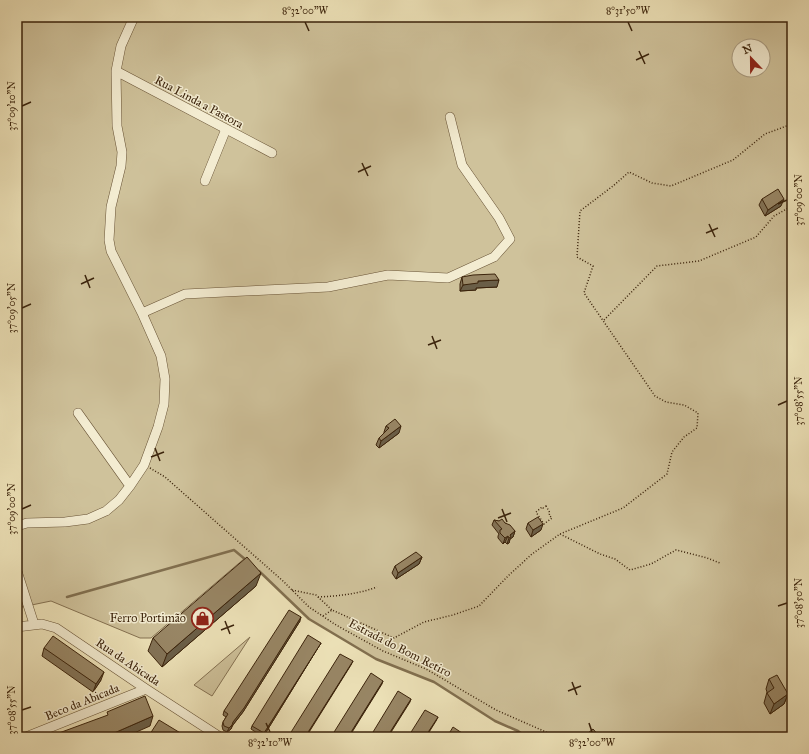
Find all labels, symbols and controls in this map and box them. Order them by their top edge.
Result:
text: 8°32'00"W [282,5,329,17]
text: 8°31'50"W [606,5,651,17]
north arrow [731,38,771,78]
text: N [741,41,755,57]
street label: Rua Linda a Pastora [152,73,247,132]
text: 37°09'10"N [6,81,18,131]
text: 37°09'00"N [793,174,805,226]
text: 37°09'05"N [6,282,18,333]
text: 37°08'55"N [793,376,805,426]
text: 37°09'00"N [6,483,18,535]
text: 37°08'50"N [793,577,805,628]
shop icon: Ferro Portimão [189,605,215,631]
place label: Ferro Portimão [110,611,186,625]
street label: Estrada do Bom Retiro [346,616,454,680]
street label: Rua da Abicada [93,635,164,689]
street label: Beco da Abicada [43,680,122,723]
text: 37°08'55"N [6,685,18,735]
text: 8°32'10"W [248,737,293,749]
text: 8°32'00"W [569,737,616,749]

